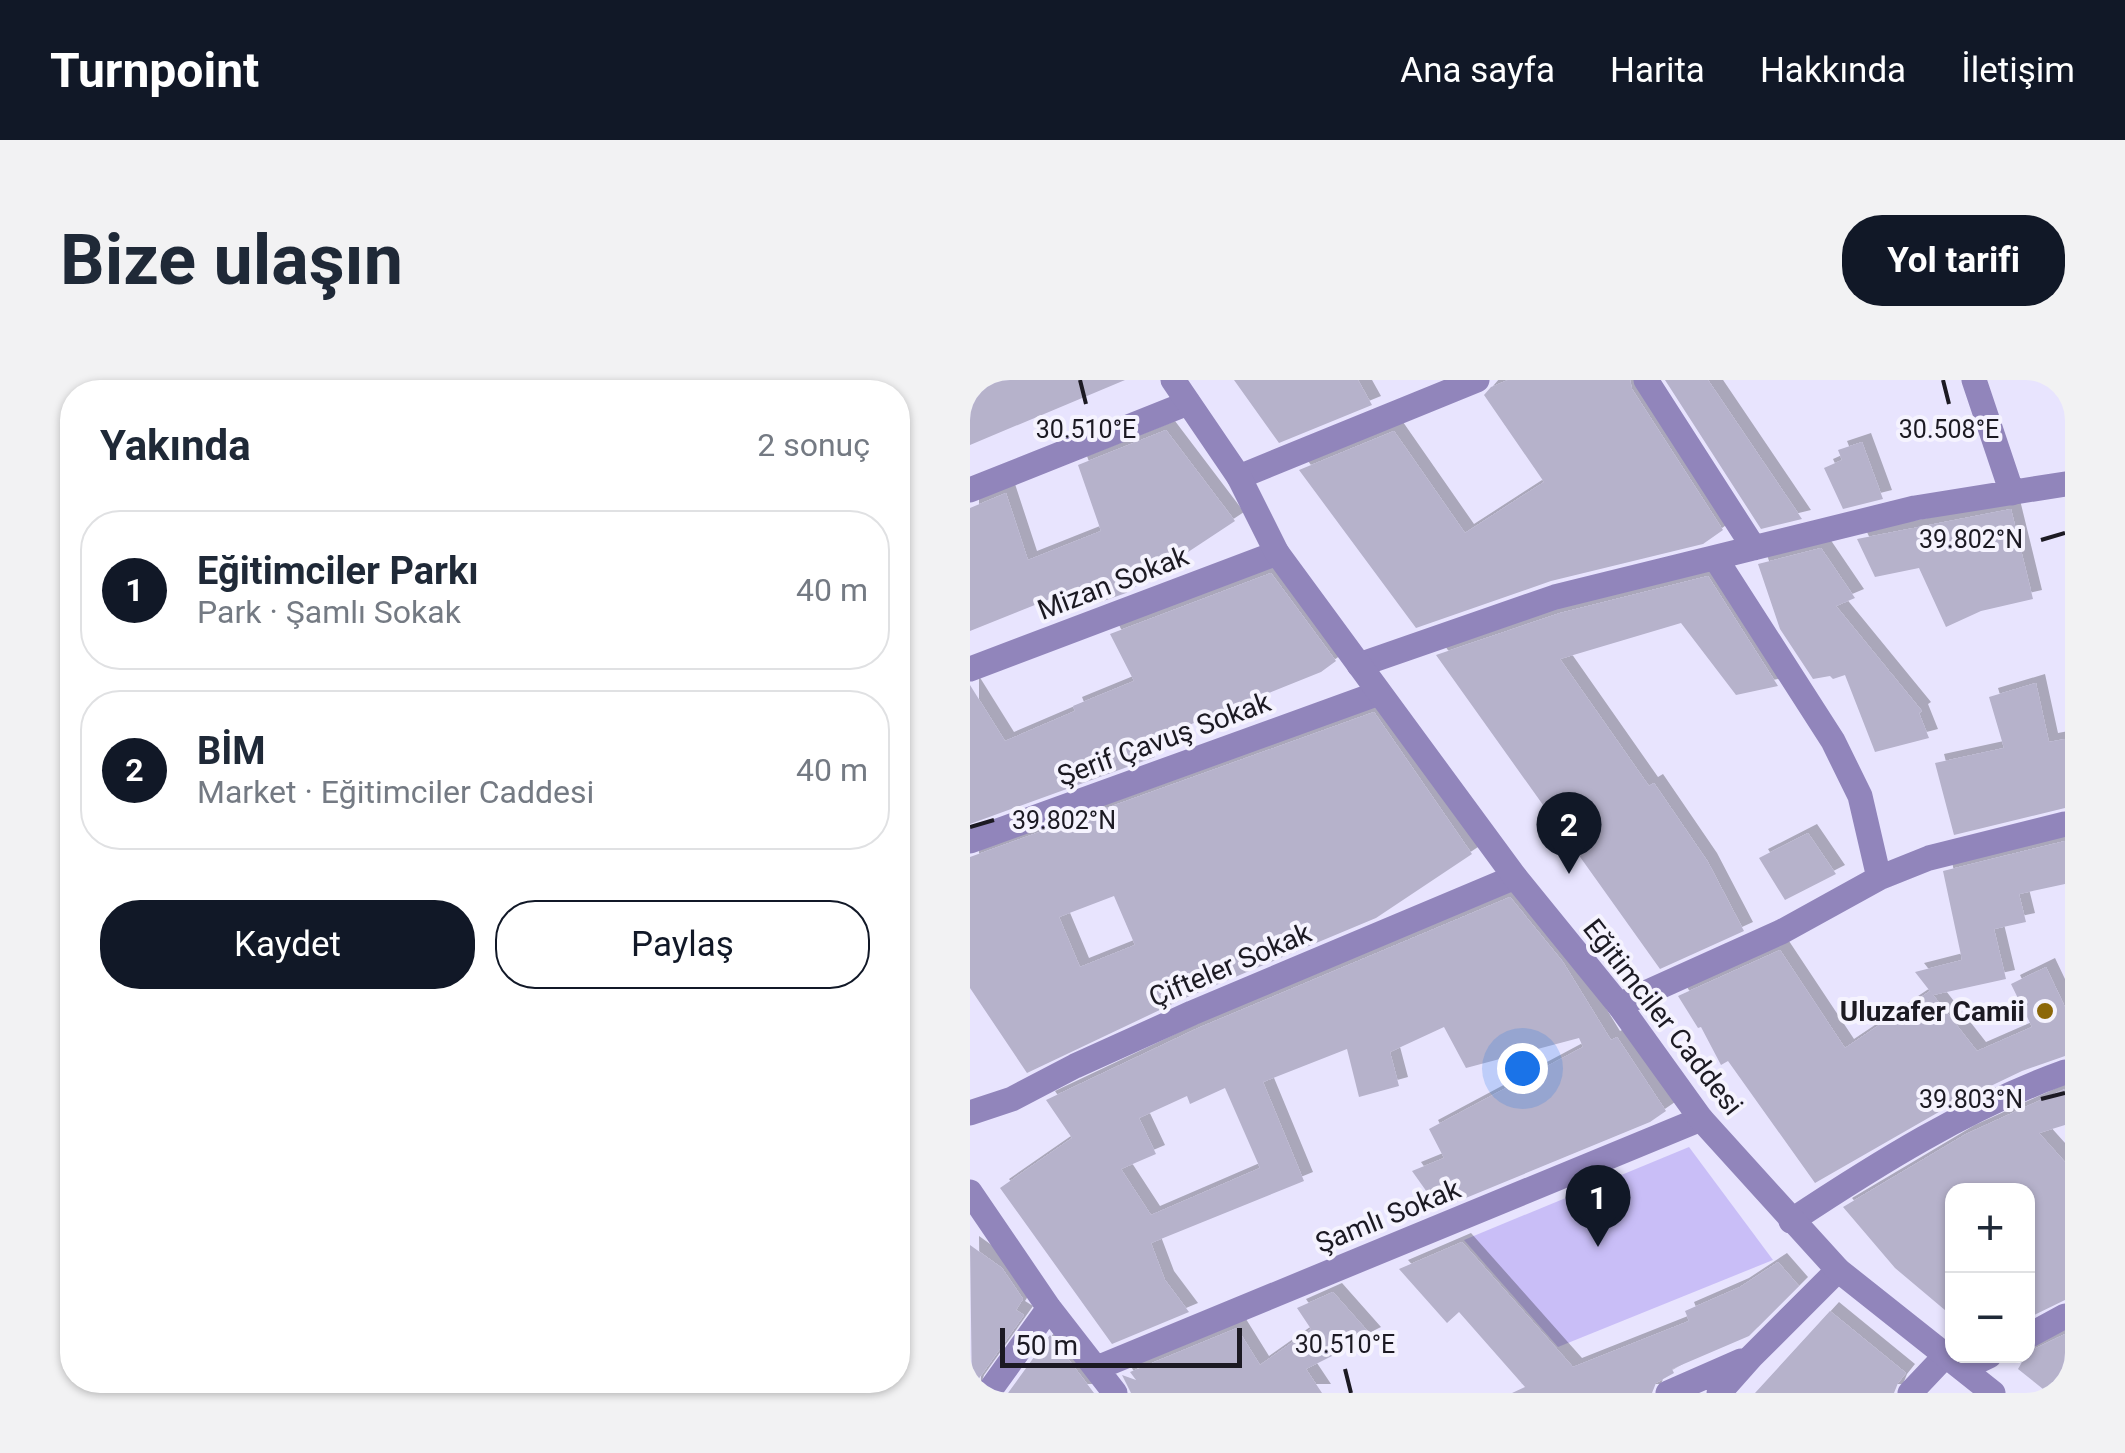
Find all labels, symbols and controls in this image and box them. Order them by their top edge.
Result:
text: Turnpoint [50,42,259,99]
text: Ana sayfa [1400,50,1555,91]
text: Harita [1610,50,1705,91]
text: Hakkında [1760,50,1906,91]
text: İletişim [1961,50,2075,91]
button: Yol tarifi [1842,215,2065,306]
text: Bize ulaşın [60,219,403,301]
text: 30.510°E [1036,415,1136,444]
text: 30.508°E [1899,415,1999,444]
text: Yakında [100,421,251,470]
text: 2 sonuç [757,426,870,464]
text: 39.802°N [1919,525,2023,554]
street label: Mizan Sokak [1033,539,1194,627]
text: Eğitimciler Parkı [197,549,479,593]
text: 1 [125,571,144,609]
text: 40 m [796,571,868,609]
text: Park · Şamlı Sokak [197,593,461,631]
street label: Şerif Çavuş Sokak [1053,685,1276,793]
text: BİM [197,729,266,773]
text: 2 [125,751,144,789]
text: 40 m [796,751,868,789]
text: Market · Eğitimciler Caddesi [197,773,594,811]
pin: 2 [1536,792,1602,874]
text: 39.802°N [1012,806,1116,835]
button: Kaydet [100,900,475,989]
button: Paylaş [495,900,870,989]
street label: Eğitimciler Caddesi [1576,913,1750,1121]
street label: Çifteler Sokak [1144,916,1317,1014]
place label: Uluzafer Camii [1840,995,2025,1028]
marker: Uluzafer Camii [2034,1000,2056,1022]
your location [1497,1043,1548,1094]
text: 39.803°N [1919,1085,2023,1114]
pin: 1 [1566,1164,1630,1247]
street label: Şamlı Sokak [1311,1172,1466,1260]
map controls [1945,1183,2035,1363]
button: + [1945,1183,2035,1273]
button: − [1945,1273,2035,1363]
scale bar [1000,1323,1242,1368]
text: 50 m [1015,1329,1078,1362]
text: 30.510°E [1295,1330,1395,1359]

